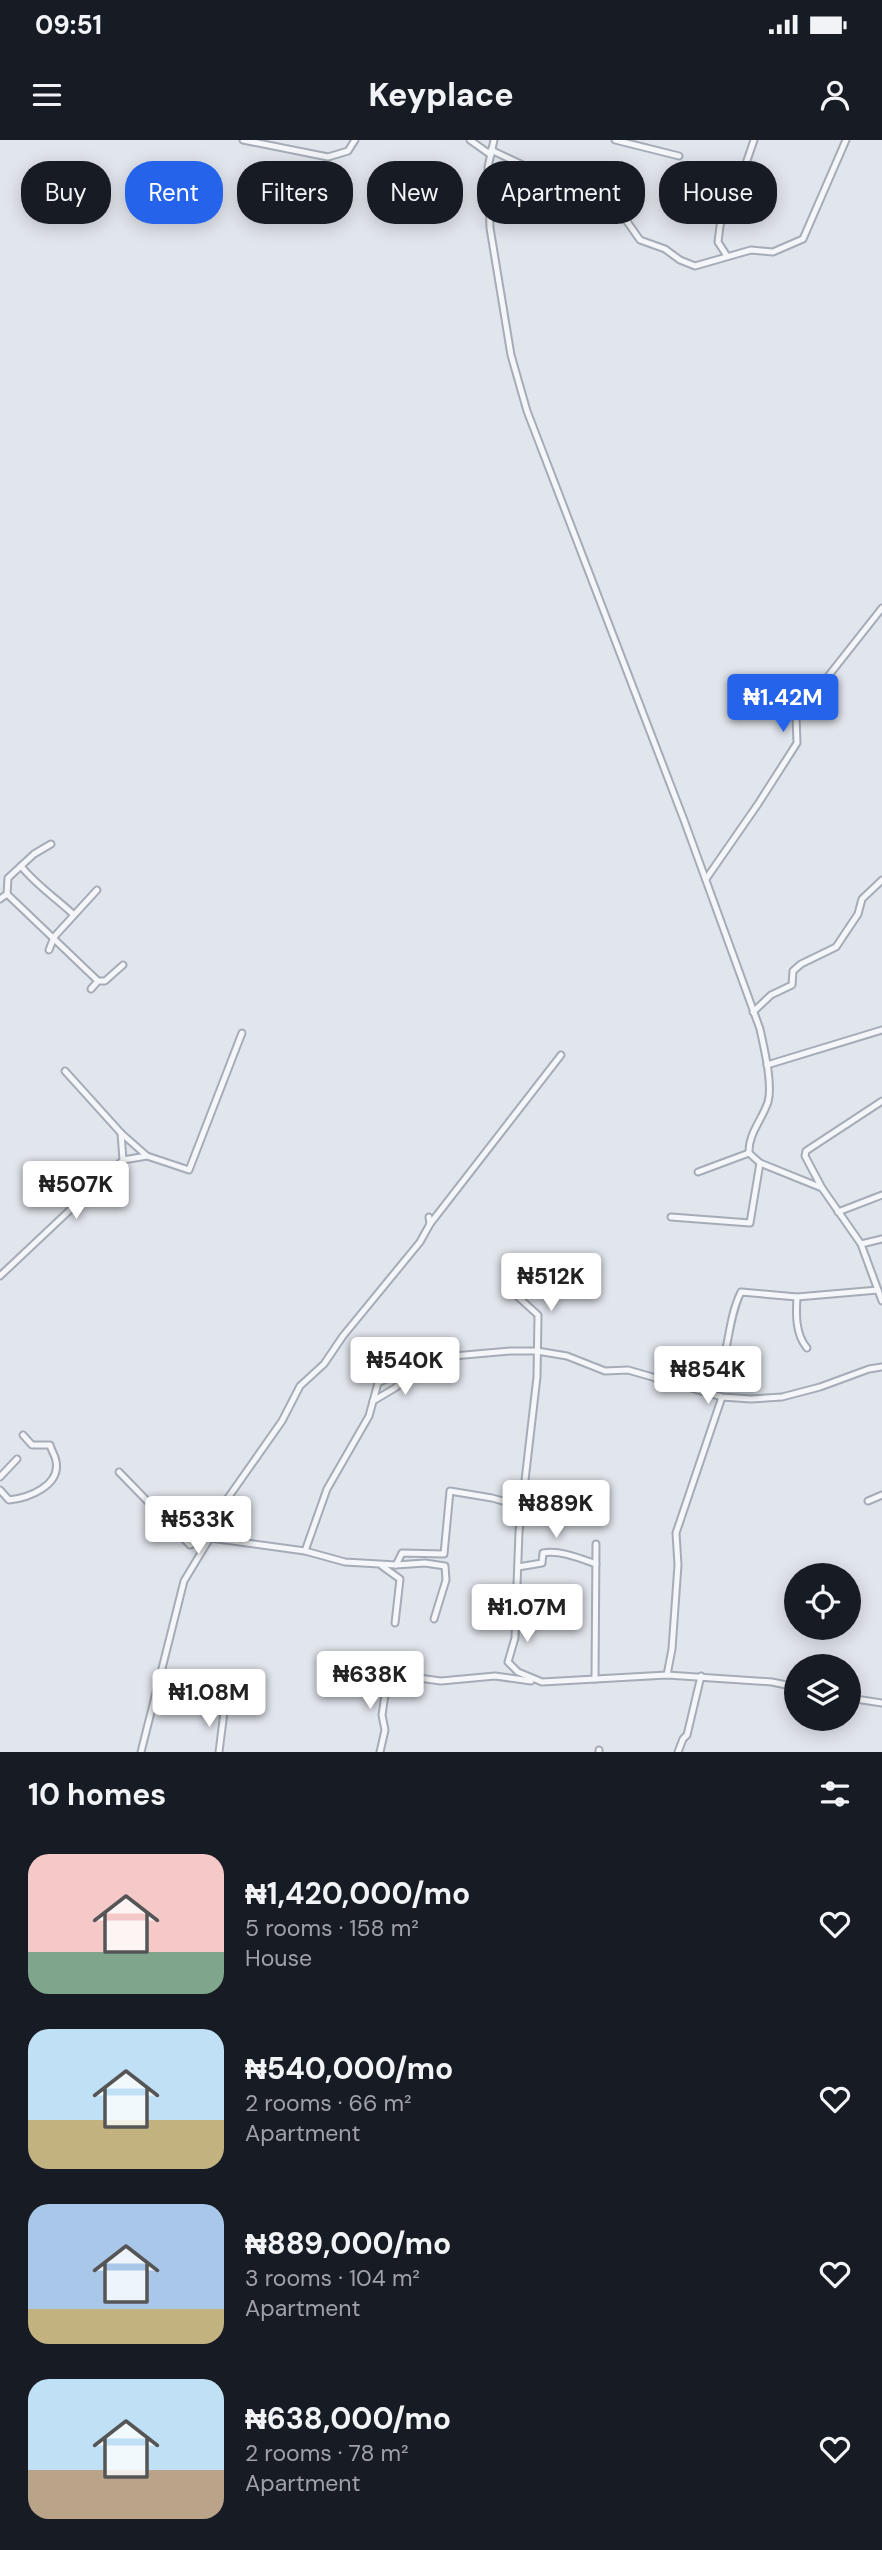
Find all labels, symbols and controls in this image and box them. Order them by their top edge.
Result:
text: 09:51 [35,8,102,42]
text: Keyplace [368,74,514,116]
icon: menu [28,76,66,114]
icon: person [816,76,854,114]
chip: Buy [21,161,111,224]
chip: Rent [125,161,223,224]
chip: Filters [237,161,353,224]
chip: New [367,161,463,224]
chip: Apartment [477,161,645,224]
chip: House [659,161,777,224]
pin: ₦1.42M [726,674,840,734]
text: ₦1.42M [743,682,823,712]
pin: ₦507K [27,1161,125,1221]
text: ₦507K [39,1169,113,1199]
pin: ₦512K [502,1254,600,1313]
text: ₦512K [517,1261,585,1291]
pin: ₦540K [356,1338,454,1397]
text: ₦540K [366,1345,444,1375]
pin: ₦854K [659,1346,757,1406]
text: ₦854K [670,1354,746,1384]
pin: ₦889K [507,1480,605,1540]
text: ₦889K [519,1488,593,1518]
pin: ₦533K [149,1496,247,1556]
text: ₦533K [161,1504,235,1534]
map controls [784,1563,861,1731]
button: locate [784,1563,861,1640]
pin: ₦1.07M [470,1584,584,1644]
text: ₦1.07M [488,1592,566,1622]
pin: ₦638K [321,1652,419,1711]
button: layers [784,1654,861,1731]
text: ₦638K [333,1659,407,1689]
pin: ₦1.08M [152,1670,266,1729]
text: ₦1.08M [169,1677,250,1707]
text: 10 homes [28,1775,166,1814]
icon: filters [816,1775,854,1813]
text: ₦1,420,000/mo [245,1874,470,1913]
icon: home [84,1882,168,1966]
icon: heart [816,1905,854,1943]
text: 5 rooms · 158 m² [245,1913,419,1943]
text: House [245,1943,312,1973]
text: ₦540,000/mo [245,2049,453,2088]
icon: home [84,2057,168,2141]
icon: heart [816,2080,854,2118]
text: 2 rooms · 66 m² [245,2088,412,2118]
text: Apartment [245,2118,360,2148]
text: ₦889,000/mo [245,2224,451,2263]
icon: home [84,2232,168,2316]
icon: heart [816,2255,854,2293]
text: 3 rooms · 104 m² [245,2263,420,2293]
text: Apartment [245,2293,360,2323]
text: ₦638,000/mo [245,2399,451,2438]
icon: home [84,2407,168,2491]
icon: heart [816,2430,854,2468]
text: 2 rooms · 78 m² [245,2438,409,2468]
text: Apartment [245,2468,360,2498]

